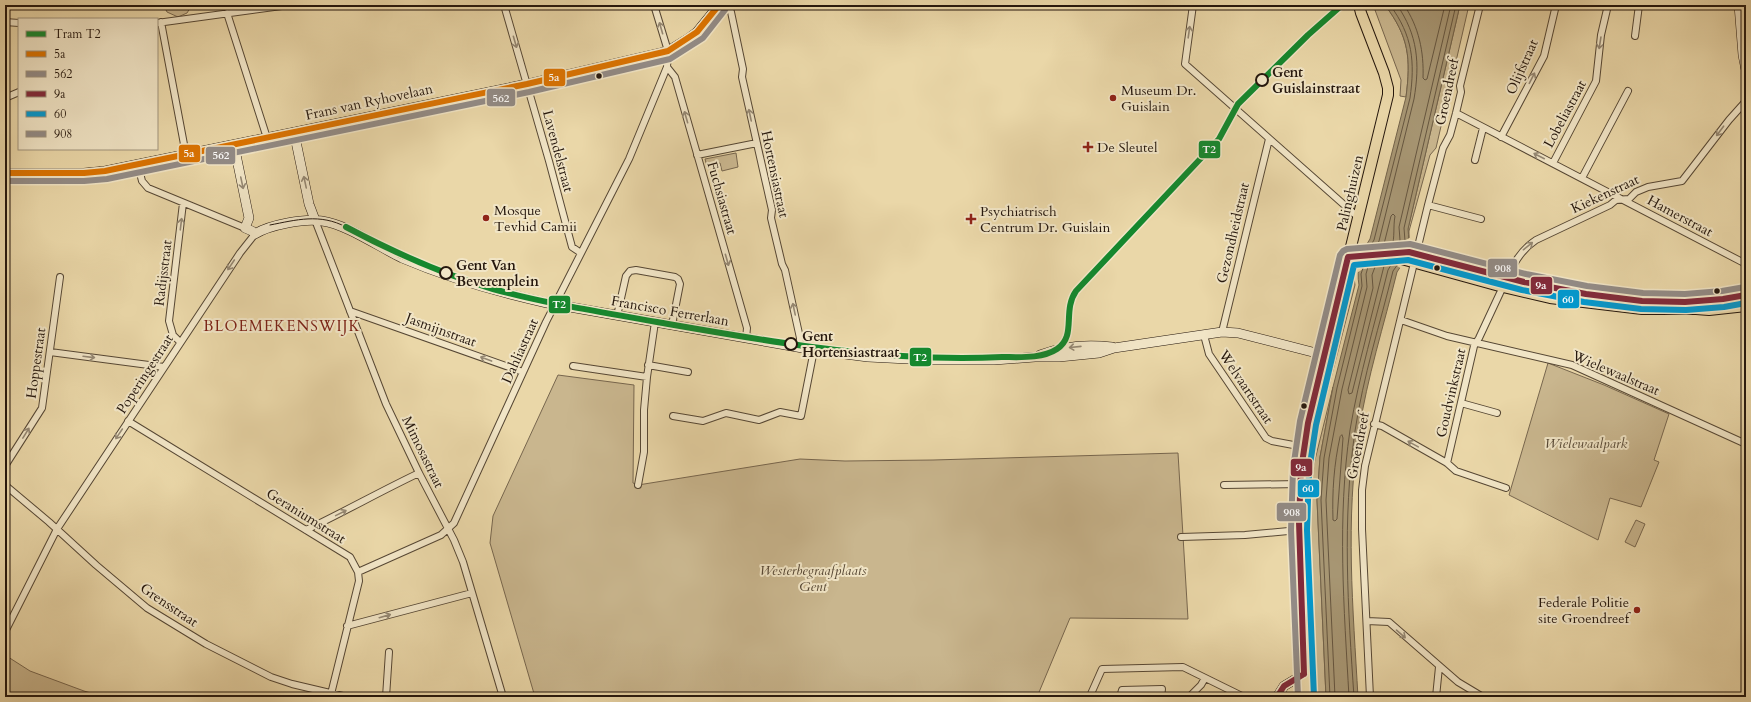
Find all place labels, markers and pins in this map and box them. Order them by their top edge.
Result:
place label: Gent Guislainstraat [1272,63,1360,98]
unlabelled marker [594,71,604,81]
marker: Gent Guislainstraat [1255,73,1269,87]
place label: Museum Dr. Guislain [1121,81,1196,116]
marker: Museum Dr. Guislain [1108,93,1118,103]
place label: De Sleutel [1097,138,1158,157]
marker: De Sleutel [1082,141,1094,153]
place label: Mosque Tevhid Camii [494,201,577,236]
place label: Psychiatrisch Centrum Dr. Guislain [980,202,1111,237]
marker: Mosque Tevhid Camii [481,213,491,223]
marker: Psychiatrisch Centrum Dr. Guislain [965,213,977,225]
place label: Gent Van Beverenplein [456,256,539,291]
unlabelled marker [1432,263,1442,273]
marker: Gent Van Beverenplein [439,266,453,280]
unlabelled marker [1712,286,1722,296]
place label: Gent Hortensiastraat [802,327,899,362]
marker: Gent Hortensiastraat [784,337,798,351]
unlabelled marker [1299,401,1309,411]
place label: Federale Politie site Groendreef [1538,593,1632,628]
marker: Federale Politie site Groendreef [1632,605,1642,615]

